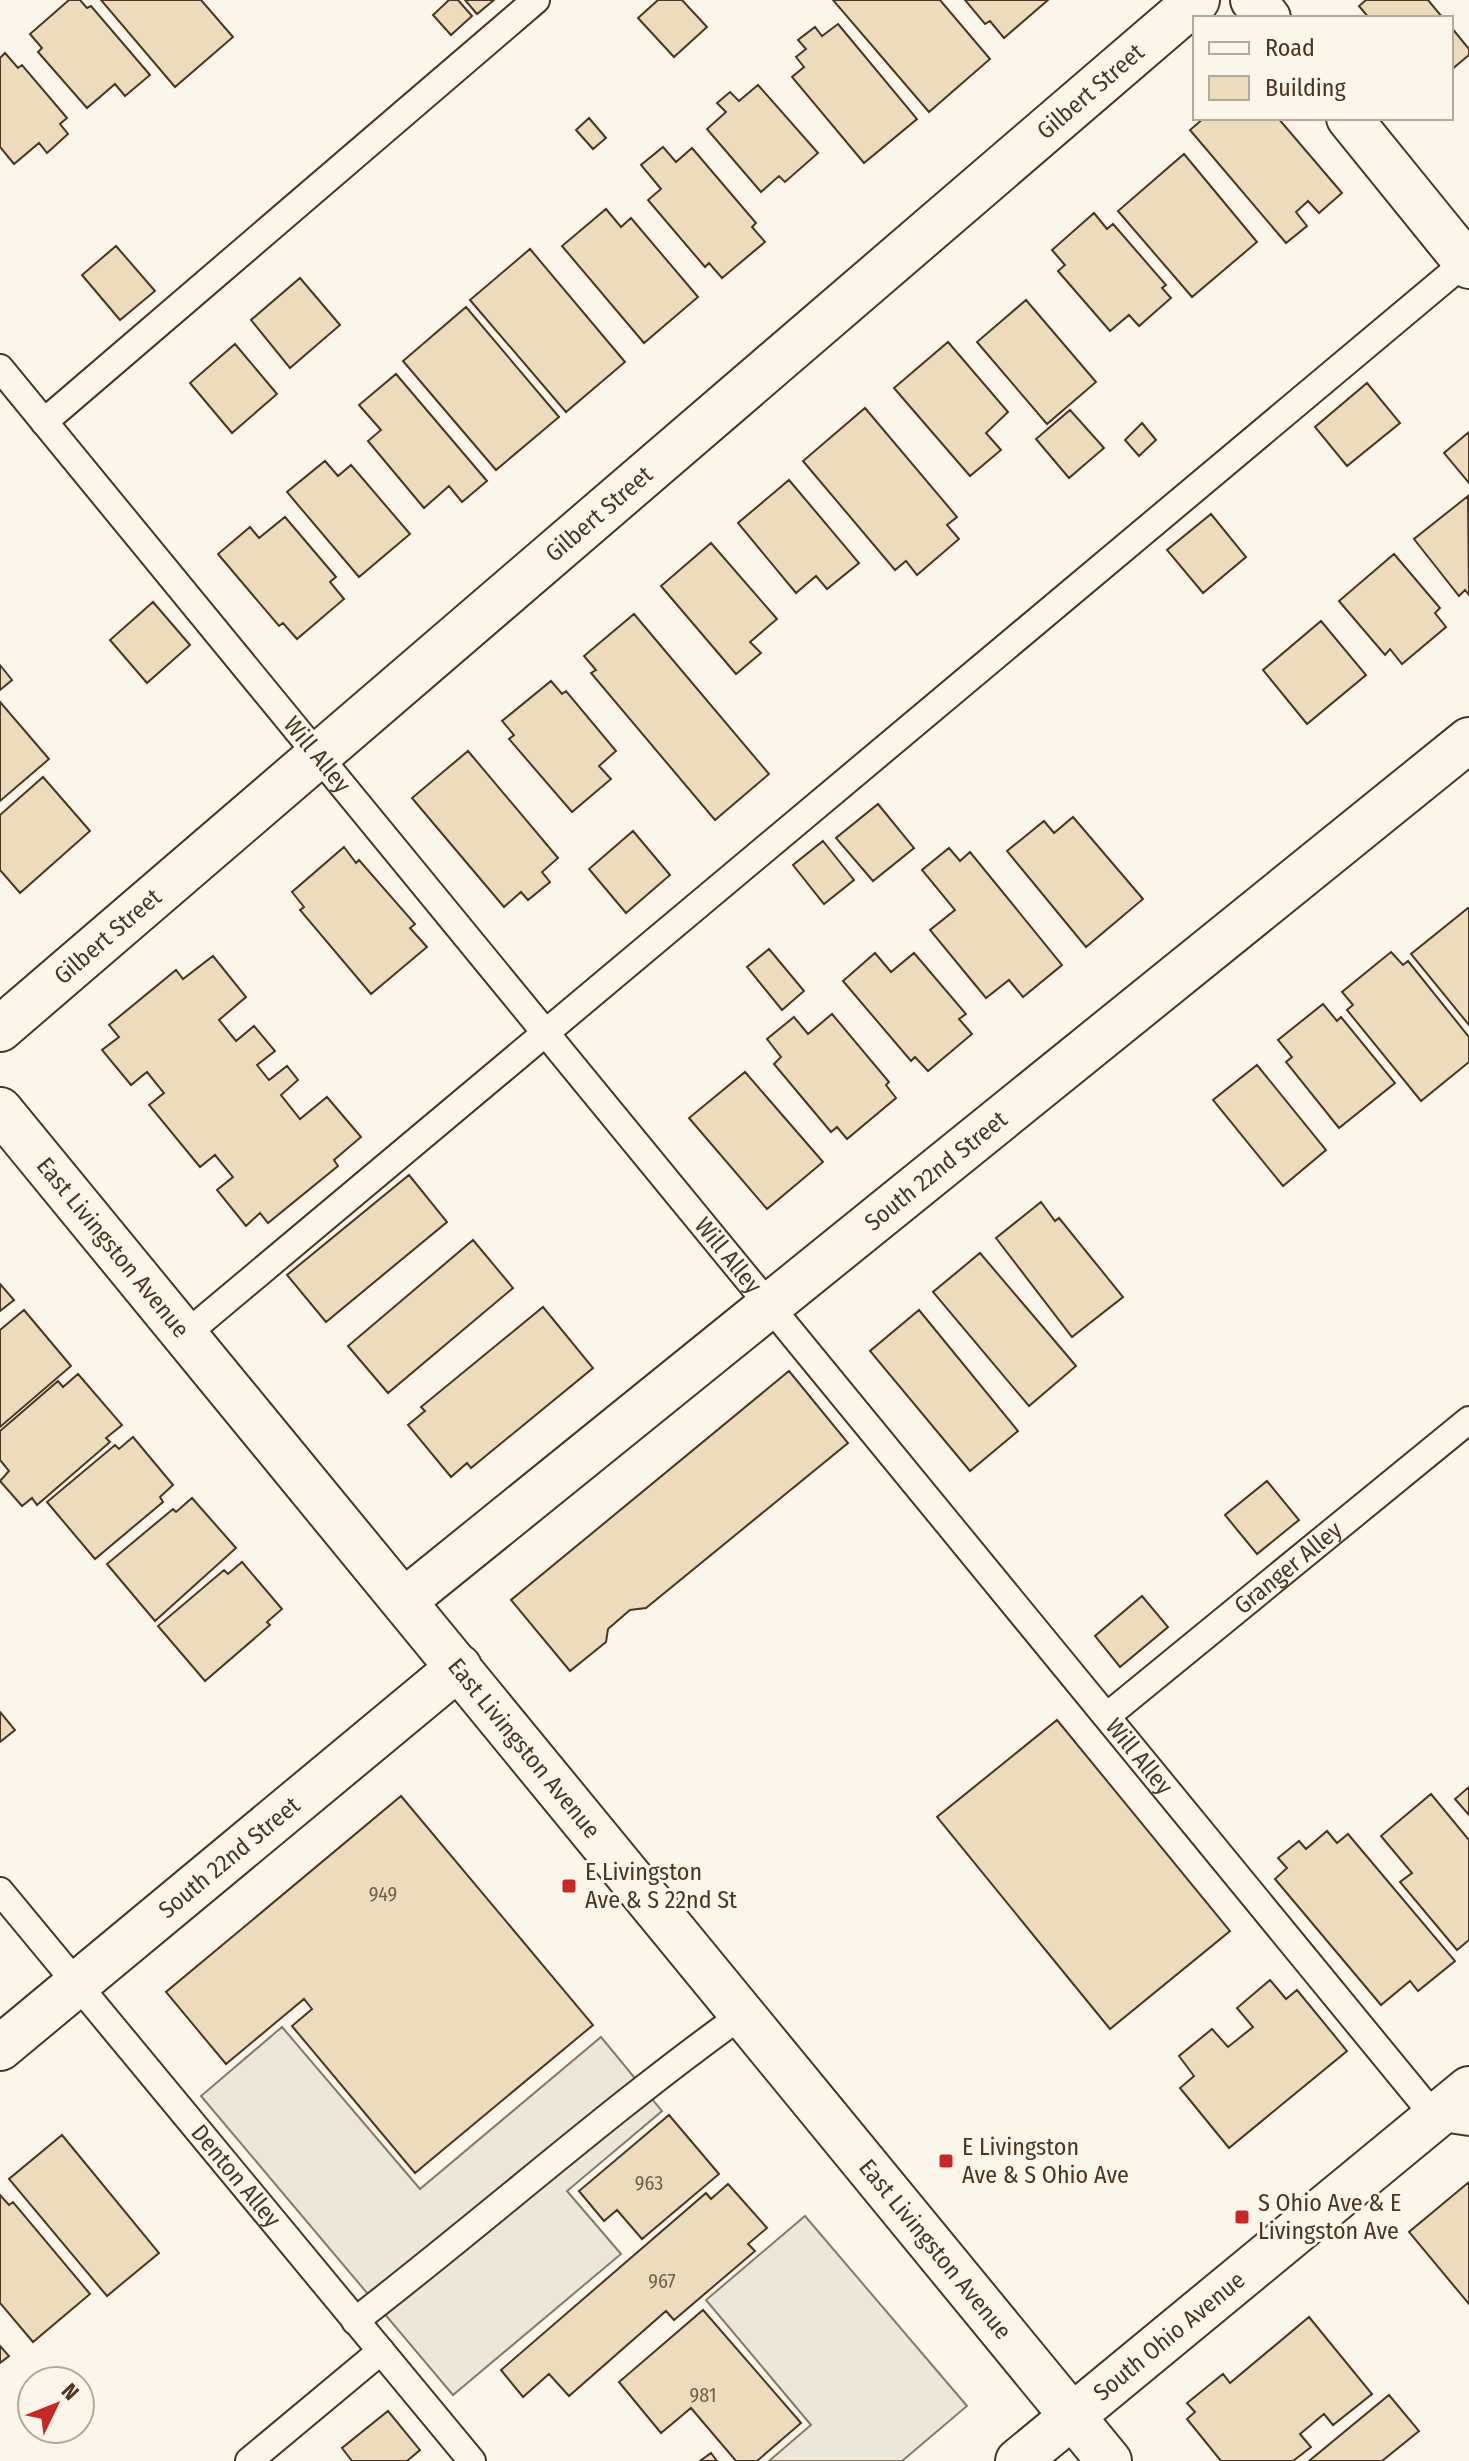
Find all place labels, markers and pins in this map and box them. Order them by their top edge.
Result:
place label: E Livingston Ave & S 22nd St [585,1858,737,1914]
marker: E Livingston Ave & S 22nd St [560,1877,578,1895]
place label: E Livingston Ave & S Ohio Ave [962,2133,1129,2189]
marker: E Livingston Ave & S Ohio Ave [937,2152,955,2170]
place label: S Ohio Ave & E Livingston Ave [1258,2189,1401,2245]
marker: S Ohio Ave & E Livingston Ave [1233,2208,1251,2226]

